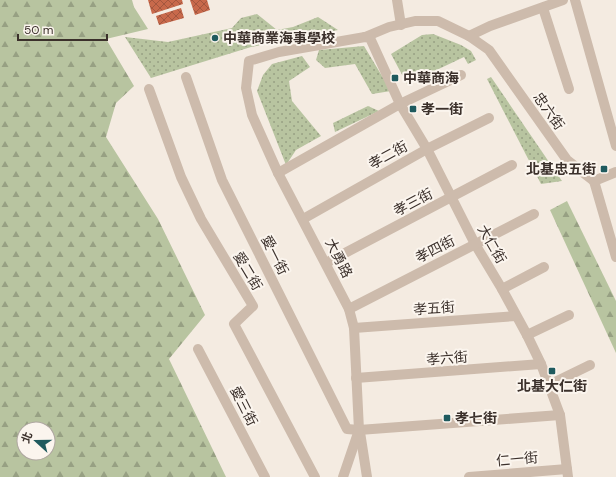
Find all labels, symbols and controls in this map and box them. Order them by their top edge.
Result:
scale bar [18,16,107,42]
text: 50 m [24,22,53,38]
place label: 中華商業海事學校 [223,29,335,47]
marker: 中華商業海事學校 [210,33,220,43]
place label: 中華商海 [403,69,459,87]
marker: 中華商海 [390,73,400,83]
street label: 忠六街 [530,89,568,133]
place label: 孝一街 [421,100,463,118]
marker: 孝一街 [408,104,418,114]
street label: 孝二街 [365,137,411,173]
place label: 北基忠五街 [526,160,596,178]
marker: 北基忠五街 [599,164,609,174]
street label: 孝三街 [390,184,436,220]
street label: 大仁街 [474,221,510,267]
street label: 孝四街 [412,231,458,267]
street label: 愛一街 [257,232,293,278]
street label: 大勇路 [321,235,357,281]
street label: 愛二街 [229,248,267,294]
street label: 孝五街 [412,298,456,318]
street label: 孝六街 [425,348,469,368]
marker: 北基大仁街 [547,366,557,376]
place label: 北基大仁街 [517,377,587,395]
street label: 愛三街 [226,383,262,429]
place label: 孝七街 [455,409,497,427]
marker: 孝七街 [442,413,452,423]
north arrow [16,421,56,461]
text: 北 [18,430,35,445]
street label: 仁一街 [495,448,539,470]

